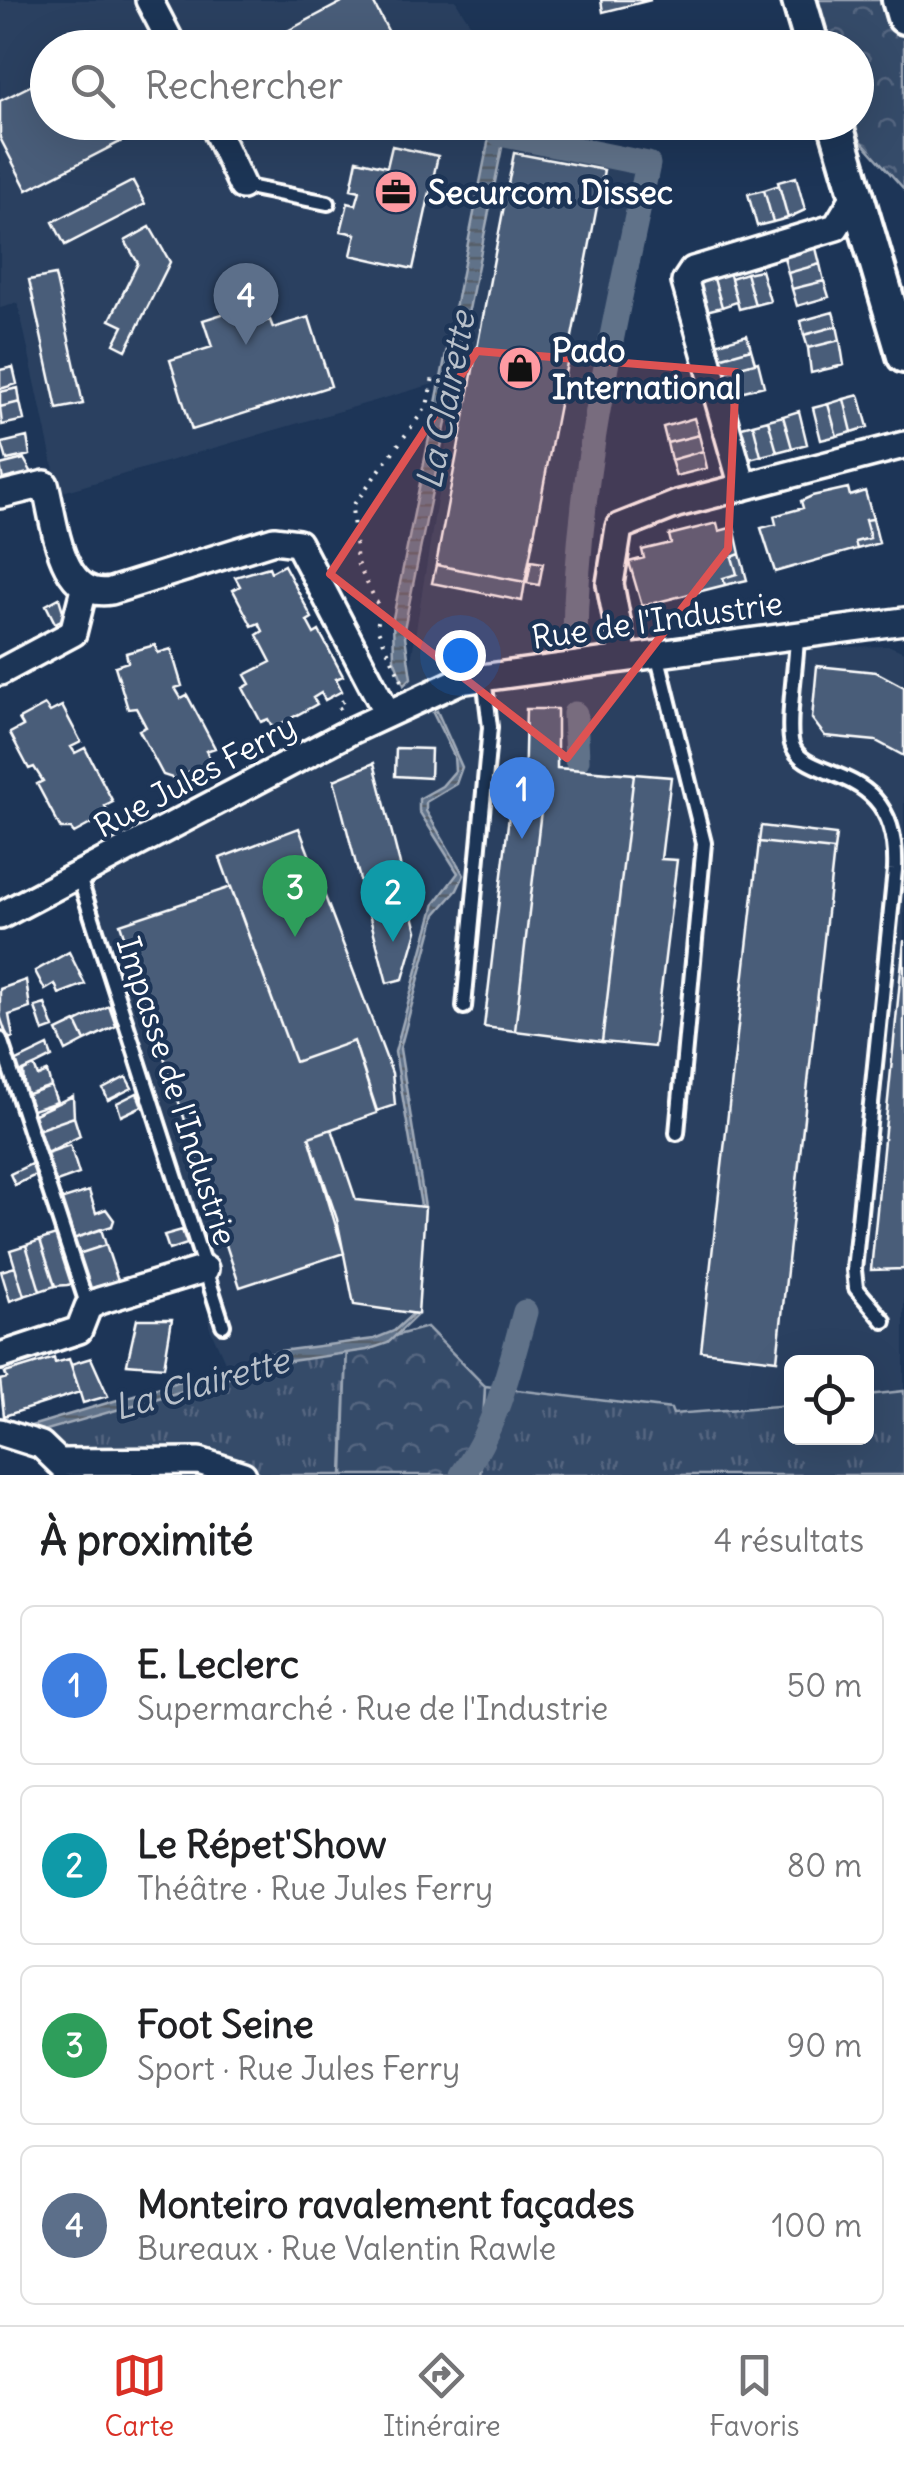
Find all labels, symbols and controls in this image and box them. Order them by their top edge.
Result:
search box [30,30,874,140]
icon: search [65,58,120,113]
text: Rechercher [145,62,343,109]
office icon: Securcom Dissec [373,169,419,215]
place label: Securcom Dissec [428,172,673,213]
pin: 4 [214,262,278,345]
water label: La Clairette [406,305,484,493]
place label: Pado International [552,330,741,408]
shop icon: Pado International [497,345,543,391]
street label: Rue de l'Industrie [529,582,785,658]
your location [435,630,486,681]
street label: Rue Jules Ferry [87,706,303,846]
pin: 1 [490,756,554,839]
pin: 3 [262,854,328,937]
pin: 2 [360,860,426,942]
street label: Impasse de l'Industrie [108,932,246,1250]
water label: La Clairette [108,1336,296,1429]
map controls [784,1355,874,1445]
button: locate [784,1355,874,1445]
text: À proximité [40,1514,253,1566]
text: 4 résultats [714,1520,864,1561]
text: E. Leclerc [137,1641,299,1688]
text: 1 [68,1665,81,1706]
text: 50 m [787,1665,862,1706]
text: Supermarché · Rue de l'Industrie [137,1688,608,1729]
text: Le Répet'Show [137,1821,386,1868]
text: 2 [66,1845,83,1886]
text: 80 m [787,1845,862,1886]
text: Théâtre · Rue Jules Ferry [137,1868,493,1909]
text: Foot Seine [137,2001,314,2048]
text: 3 [65,2025,84,2066]
text: 90 m [787,2025,862,2066]
text: Sport · Rue Jules Ferry [137,2048,460,2089]
text: Monteiro ravalement façades [137,2181,634,2228]
text: 4 [65,2205,84,2246]
text: 100 m [772,2205,862,2246]
text: Bureaux · Rue Valentin Rawle [137,2228,556,2269]
tab: Carte [104,2348,174,2444]
tab: Itinéraire [383,2348,501,2444]
tab: Favoris [709,2348,800,2444]

